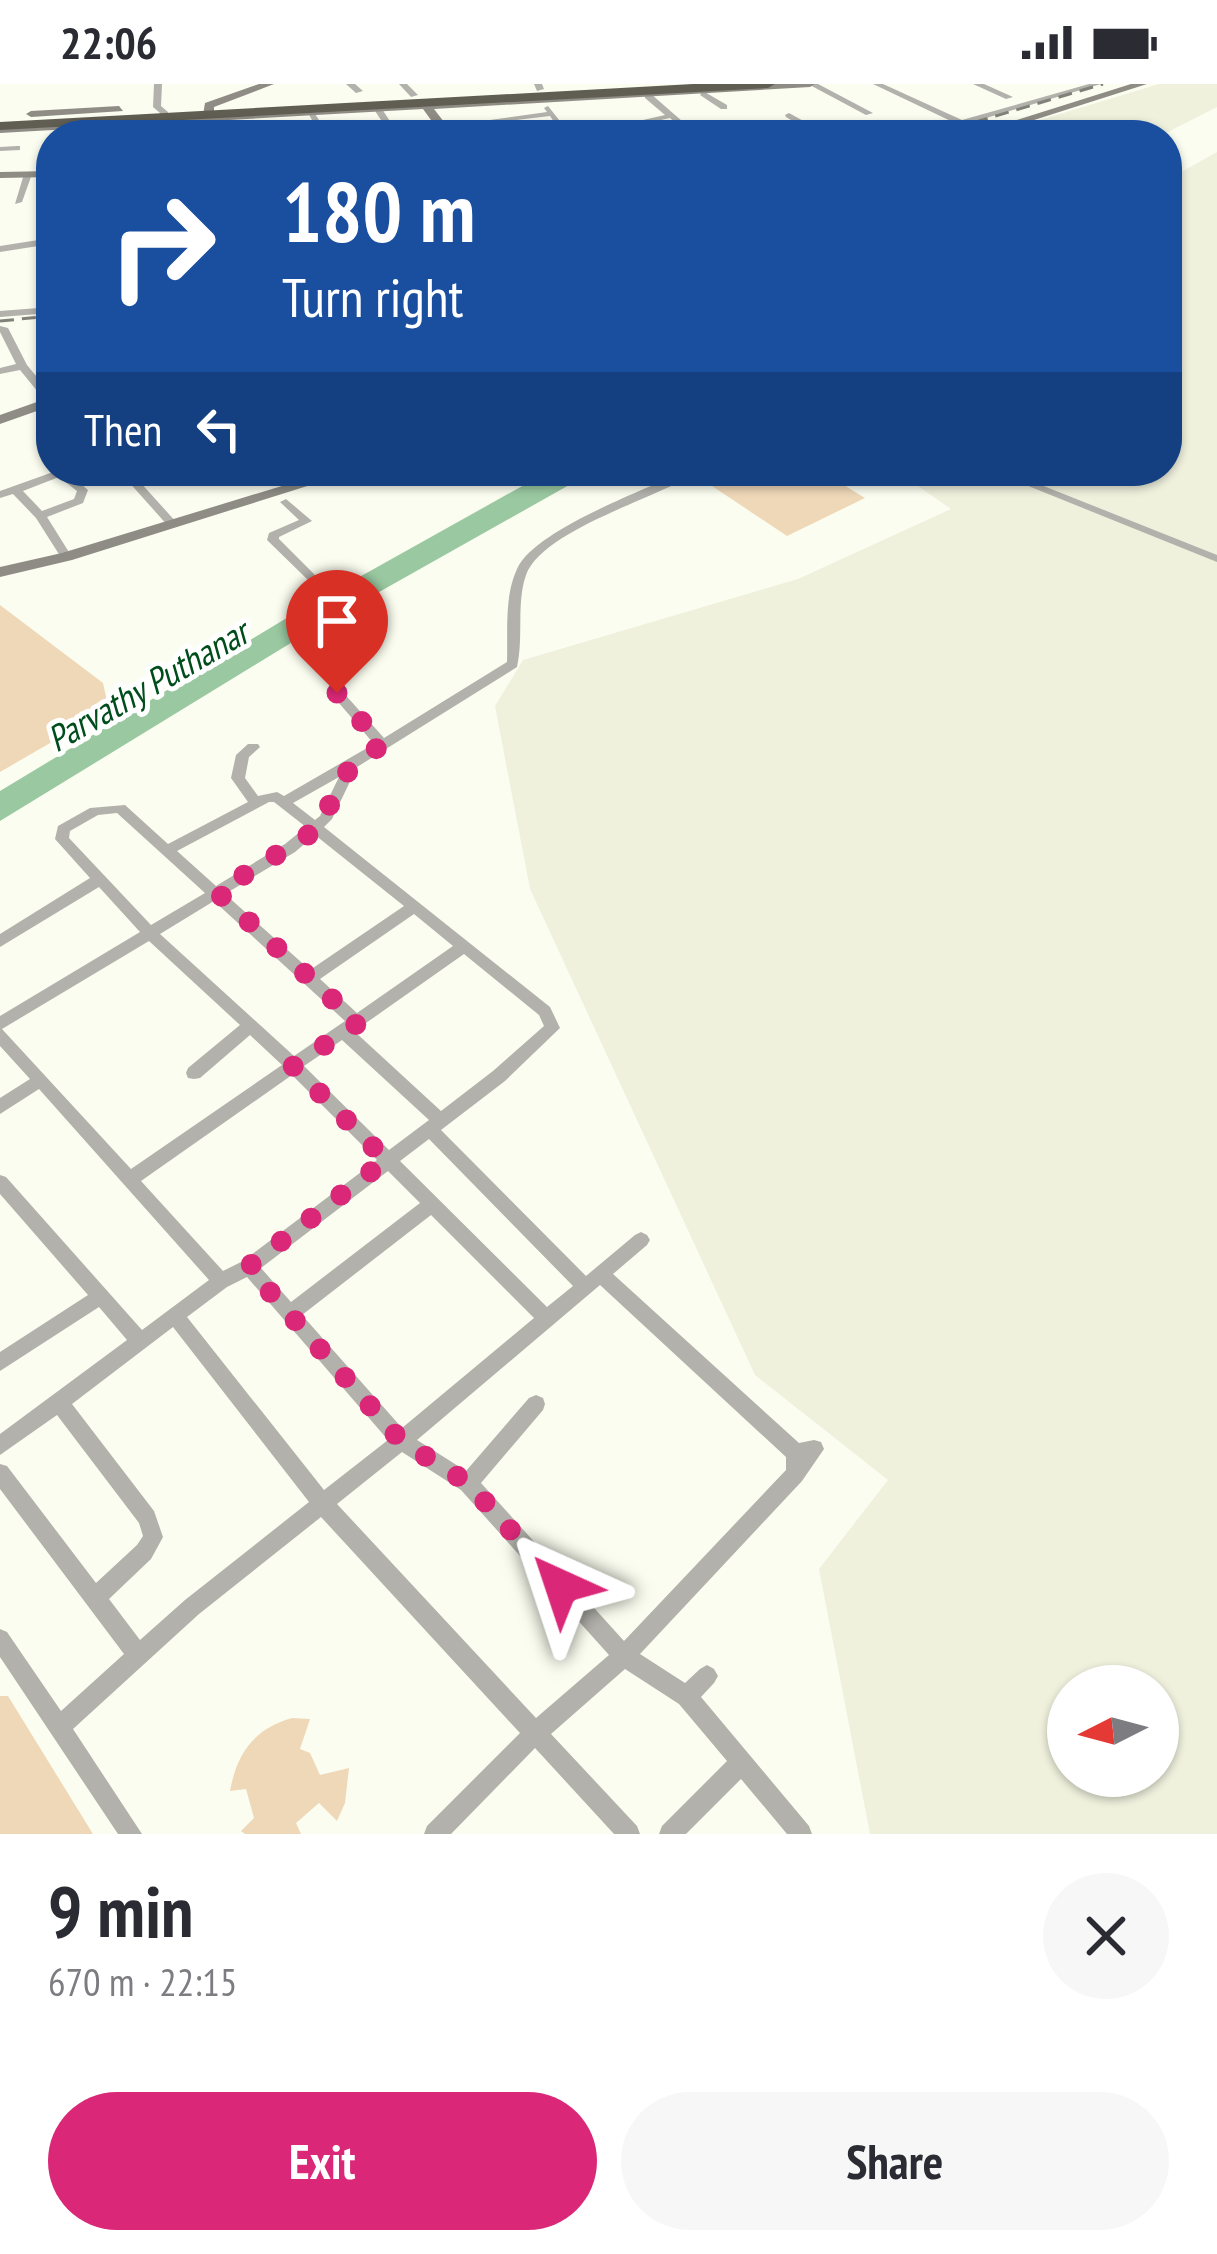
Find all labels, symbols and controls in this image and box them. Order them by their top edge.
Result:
text: 22:06 [60,13,157,71]
text: 180 m [282,156,475,265]
icon: right [84,168,240,324]
text: Turn right [282,262,463,332]
icon: left [186,396,252,462]
text: Then [84,400,162,458]
pin [286,570,388,693]
icon: arrive [304,588,370,654]
water label: Parvathy Puthanar [38,606,261,762]
position arrow [498,1523,624,1649]
north arrow [1047,1665,1179,1797]
map controls [1047,1665,1179,1797]
text: 9 min [48,1864,193,1957]
button: close [1043,1873,1169,1999]
text: 670 m · 22:15 [48,1956,237,2007]
button: Exit [48,2092,597,2230]
button: Share [621,2092,1169,2230]

